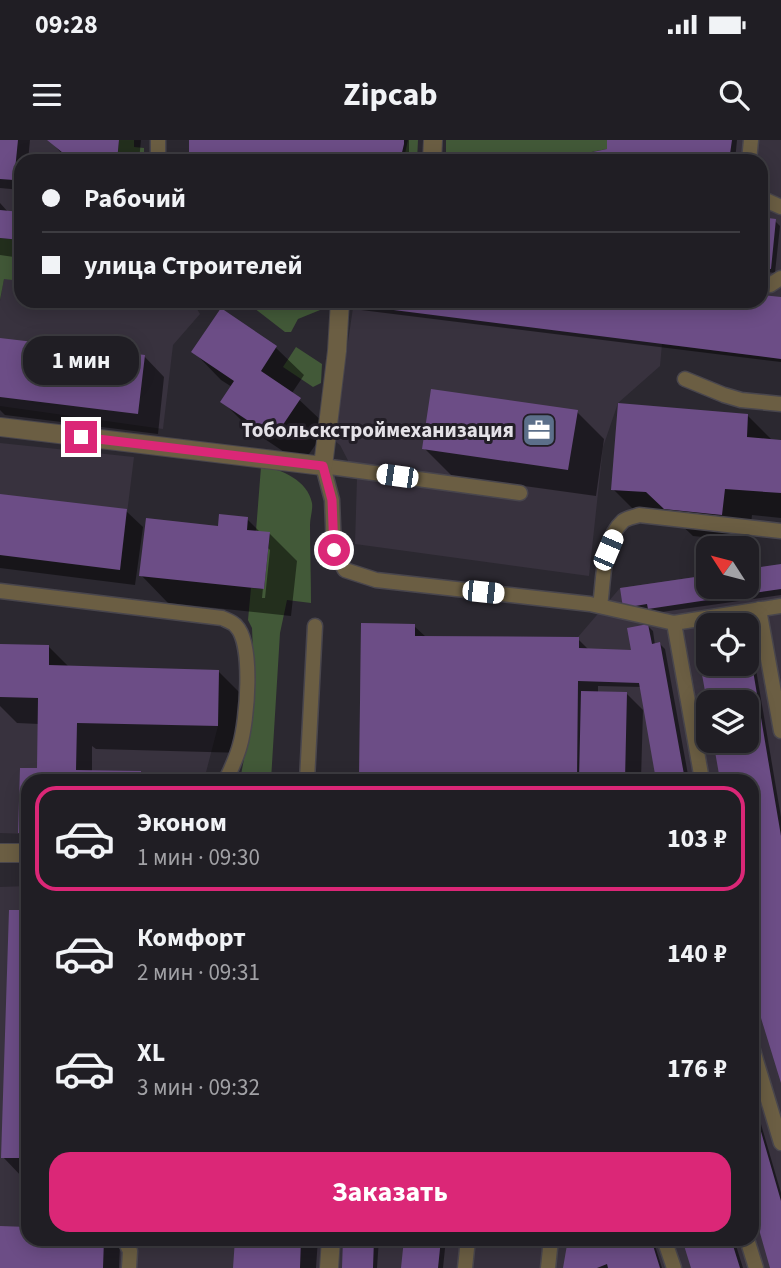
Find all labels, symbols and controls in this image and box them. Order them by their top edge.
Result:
text: 09:28 [35,6,98,43]
text: Zipcab [343,72,438,118]
icon: menu [28,76,66,114]
icon: search [715,76,753,114]
text: Рабочий [84,180,186,217]
text: улица Строителей [84,247,303,284]
callout: 1 мин [23,336,139,384]
text: 1 мин [52,344,110,377]
office icon: Тобольскстроймеханизация [520,411,558,449]
place label: Тобольскстроймеханизация [242,415,514,445]
route end [65,421,97,453]
car [375,463,420,489]
car [591,527,626,573]
route start [318,534,350,566]
north arrow [696,536,760,598]
map controls [696,536,759,753]
car [462,579,505,605]
button: locate [696,613,759,676]
button: layers [696,690,759,753]
text: Эконом [137,804,227,841]
icon: car [53,807,116,870]
text: 103 ₽ [667,820,727,857]
text: 1 мин · 09:30 [137,841,260,874]
text: Комфорт [137,919,246,956]
icon: car [53,922,116,985]
text: 140 ₽ [667,935,727,972]
text: 2 мин · 09:31 [137,956,260,989]
text: XL [137,1034,165,1071]
icon: car [53,1037,116,1100]
text: 176 ₽ [667,1050,727,1087]
text: 3 мин · 09:32 [137,1071,260,1104]
button: Заказать [49,1152,731,1232]

